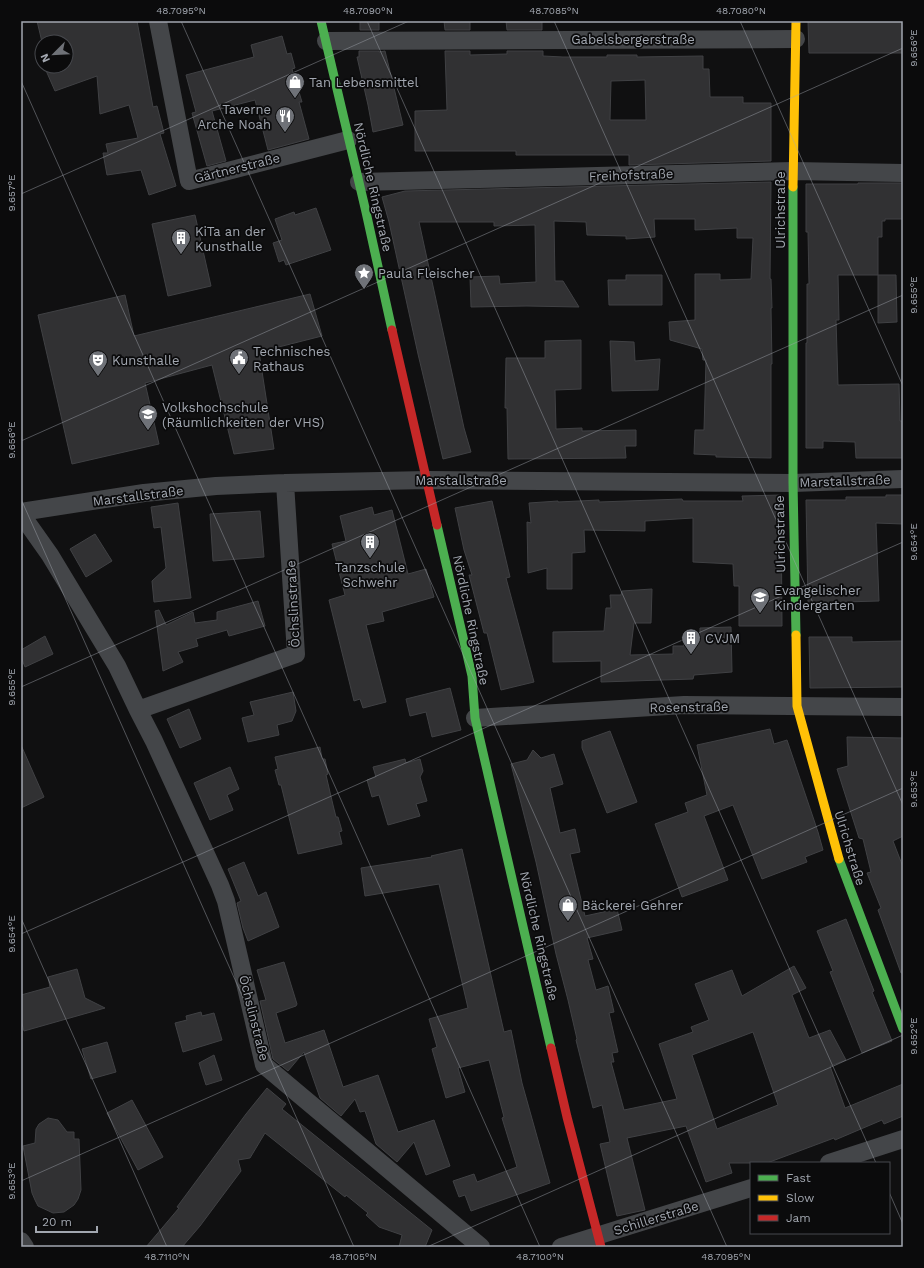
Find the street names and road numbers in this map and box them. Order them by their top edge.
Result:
street label: Gabelsbergerstraße [571,32,695,47]
street label: Nördliche Ringstraße [351,121,395,253]
street label: Gärtnerstraße [192,150,282,186]
street label: Freihofstraße [588,166,674,184]
street label: Ulrichstraße [773,171,788,249]
street label: Marstallstraße [799,472,891,490]
street label: Marstallstraße [415,473,507,488]
street label: Marstallstraße [92,483,184,509]
street label: Ulrichstraße [772,495,788,573]
street label: Nördliche Ringstraße [450,554,492,686]
street label: Öchslinstraße [283,560,303,648]
street label: Rosenstraße [649,699,729,715]
street label: Ulrichstraße [831,809,869,887]
street label: Nördliche Ringstraße [517,870,561,1002]
street label: Öchslinstraße [236,974,272,1062]
street label: Schillerstraße [612,1198,700,1238]

